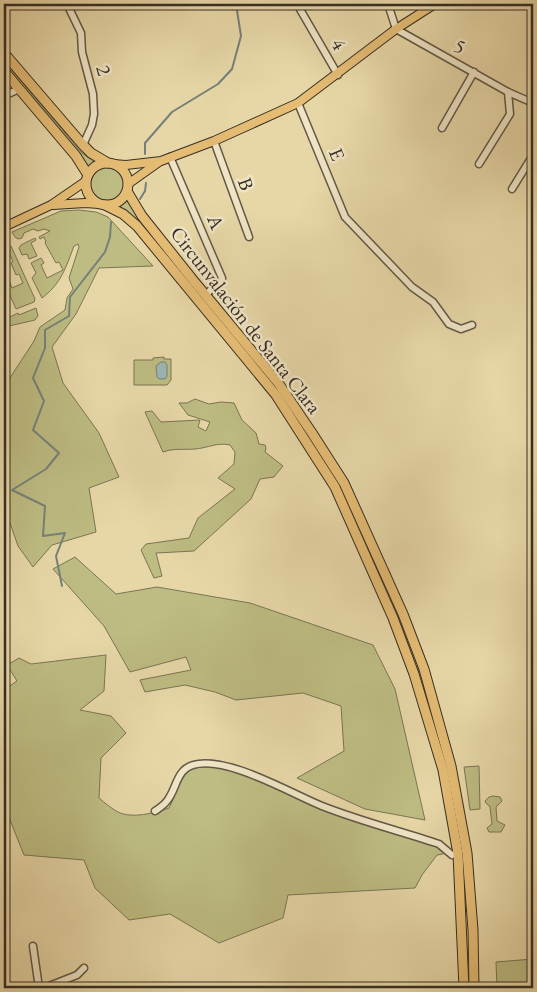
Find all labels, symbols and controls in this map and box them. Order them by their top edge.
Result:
street label: 5 [449,32,471,60]
street label: 4 [325,33,353,55]
street label: 2 [90,62,118,78]
street label: E [323,144,351,164]
street label: B [232,174,260,194]
street label: A [201,210,231,234]
street label: Circunvalación de Santa Clara [165,221,327,419]

